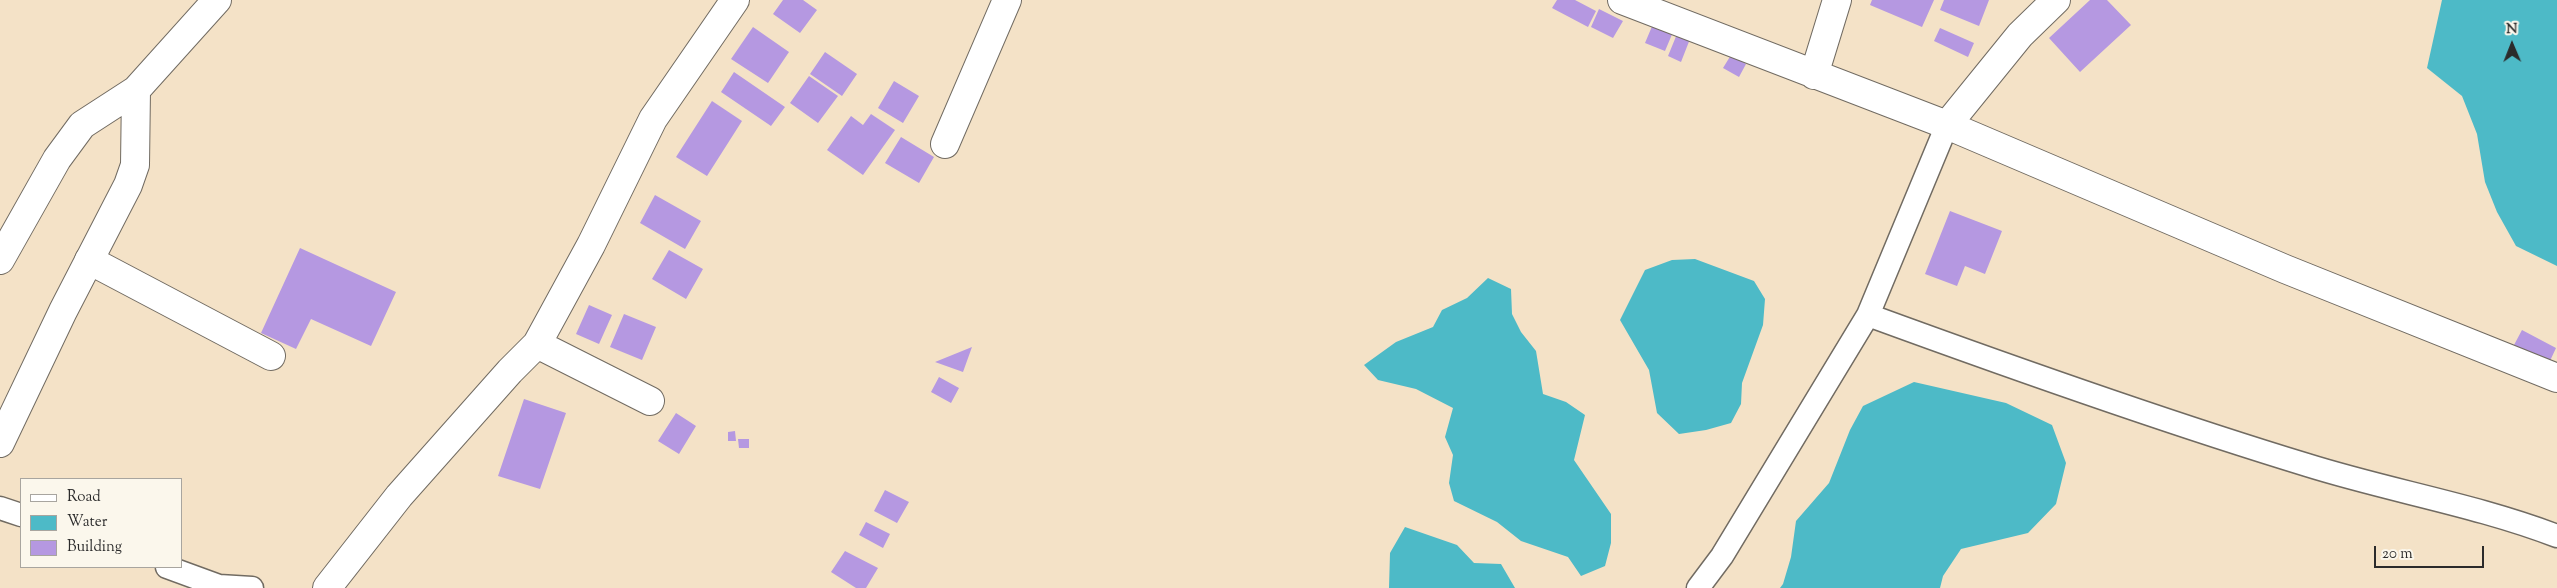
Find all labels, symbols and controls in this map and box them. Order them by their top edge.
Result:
north arrow [2487,20,2537,70]
text: N [2506,20,2518,40]
legend [20,478,182,568]
text: Road [67,487,101,508]
text: Water [67,512,107,533]
scale bar [2377,536,2487,568]
text: Building [67,537,122,558]
text: 20 m [2382,544,2413,565]

